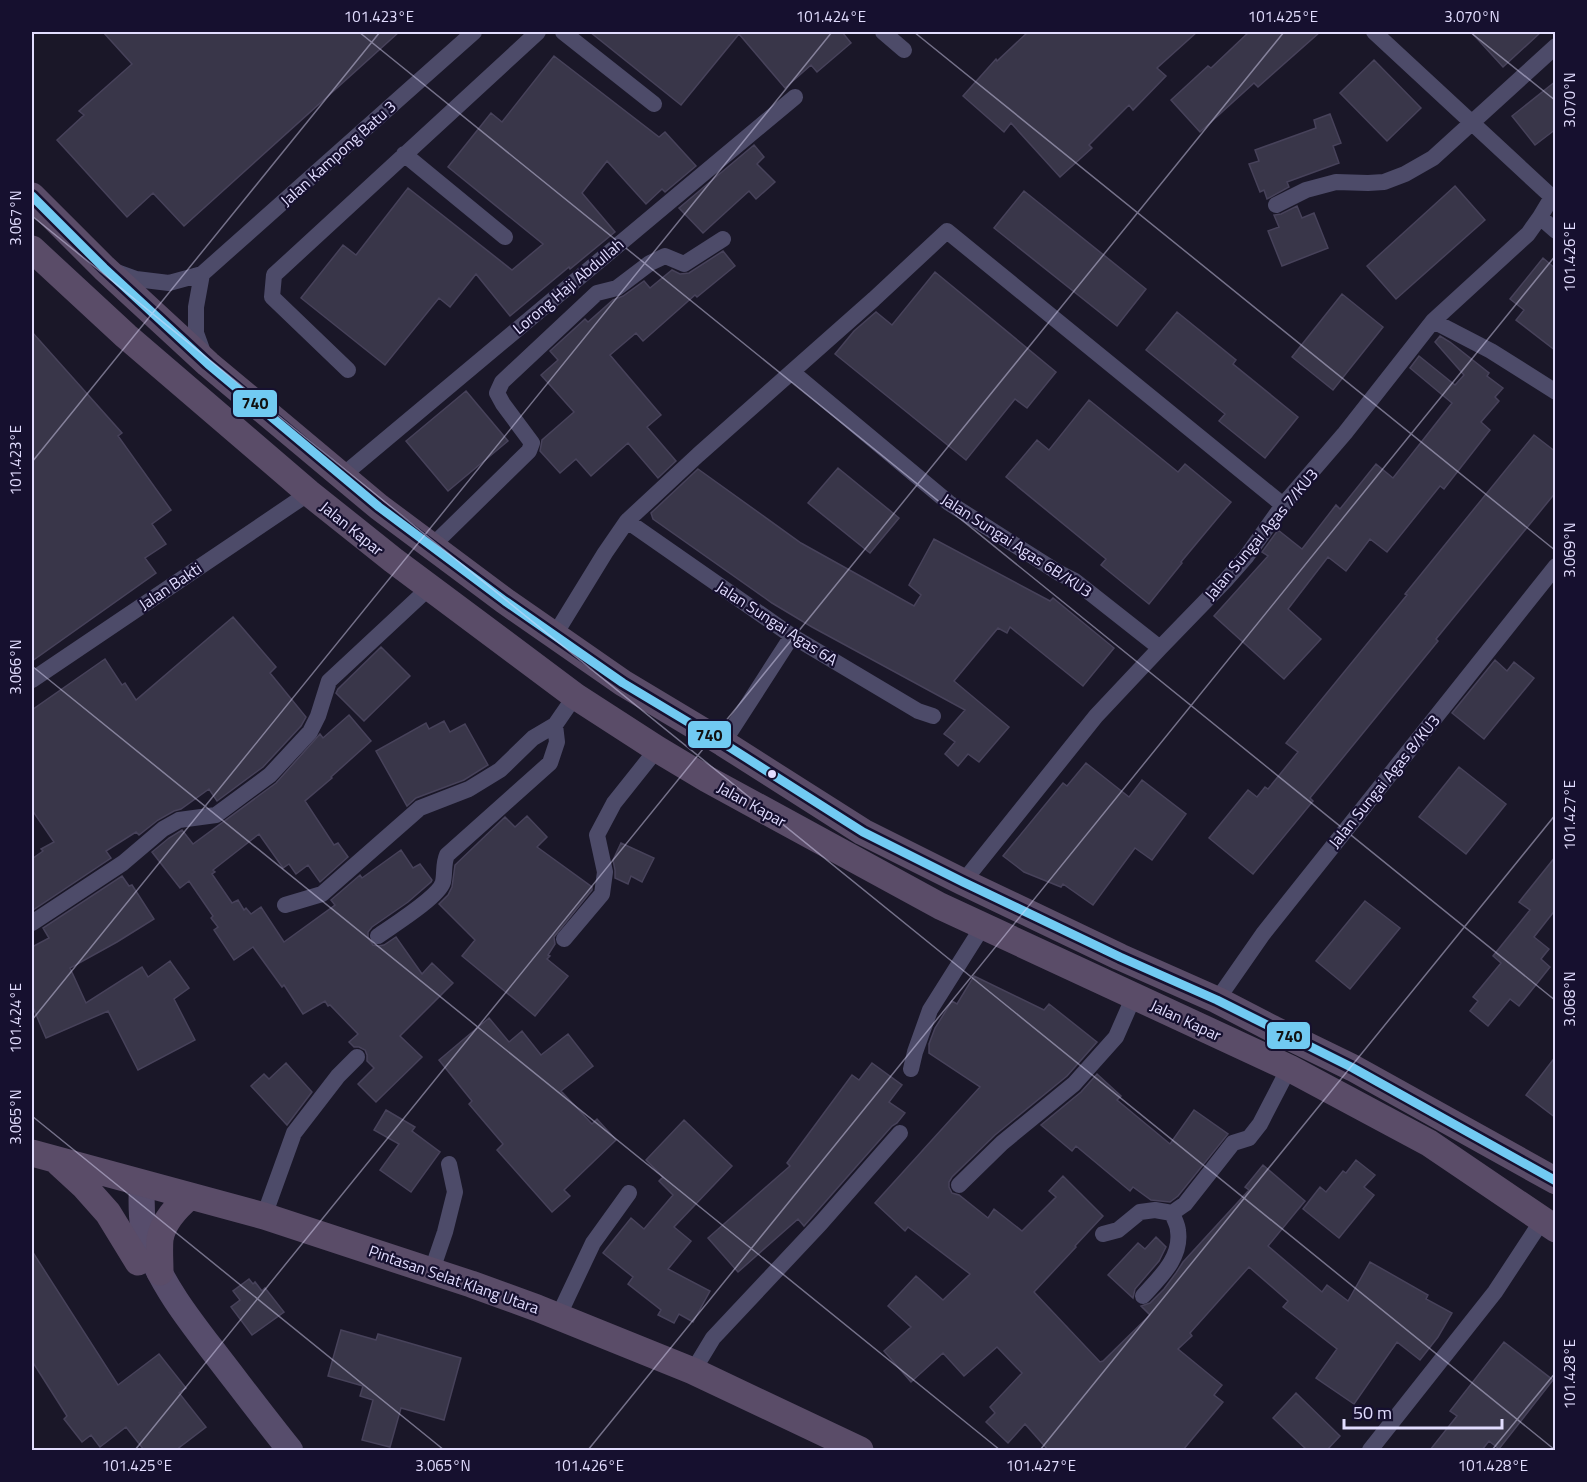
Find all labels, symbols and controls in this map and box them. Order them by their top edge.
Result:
text: 101.423°E [344,5,414,28]
text: 101.424°E [796,5,866,28]
text: 101.425°E [1248,5,1318,28]
text: 3.070°N [1444,5,1500,28]
text: 3.070°N [1558,72,1581,128]
street label: Jalan Kampong Batu 3 [275,94,401,212]
text: 3.067°N [4,190,27,246]
text: 101.426°E [1558,222,1581,292]
street label: Lorong Haji Abdullah [507,232,629,340]
line badge: 740 [232,389,278,418]
text: 740 [242,391,268,415]
text: 101.423°E [4,425,27,495]
street label: Jalan Sungai Agas 7/KU3 [1198,463,1324,605]
street label: Jalan Sungai Agas 6B/KU3 [937,487,1097,603]
street label: Jalan Kapar [315,495,389,561]
text: 3.069°N [1558,522,1581,578]
street label: Jalan Bakti [134,556,206,616]
street label: Jalan Sungai Agas 6A [712,575,843,672]
text: 3.066°N [4,639,27,695]
street label: Jalan Sungai Agas 8/KU3 [1322,709,1446,853]
line badge: 740 [687,720,732,749]
text: 740 [696,723,722,747]
unlabelled marker [766,768,778,780]
street label: Jalan Kapar [713,775,791,833]
text: 101.427°E [1558,780,1581,850]
text: 3.068°N [1558,971,1581,1027]
text: 101.424°E [4,983,27,1053]
street label: Jalan Kapar [1147,993,1226,1047]
line badge: 740 [1266,1021,1311,1050]
text: 740 [1276,1024,1302,1048]
text: 3.065°N [4,1089,27,1145]
street label: Pintasan Selat Klang Utara [365,1239,543,1319]
text: 101.428°E [1558,1339,1581,1409]
scale bar [1344,1392,1502,1430]
text: 50 m [1353,1399,1392,1426]
text: 101.425°E [102,1454,172,1477]
text: 3.065°N [415,1454,471,1477]
text: 101.426°E [554,1454,624,1477]
text: 101.427°E [1006,1454,1076,1477]
text: 101.428°E [1458,1454,1528,1477]

